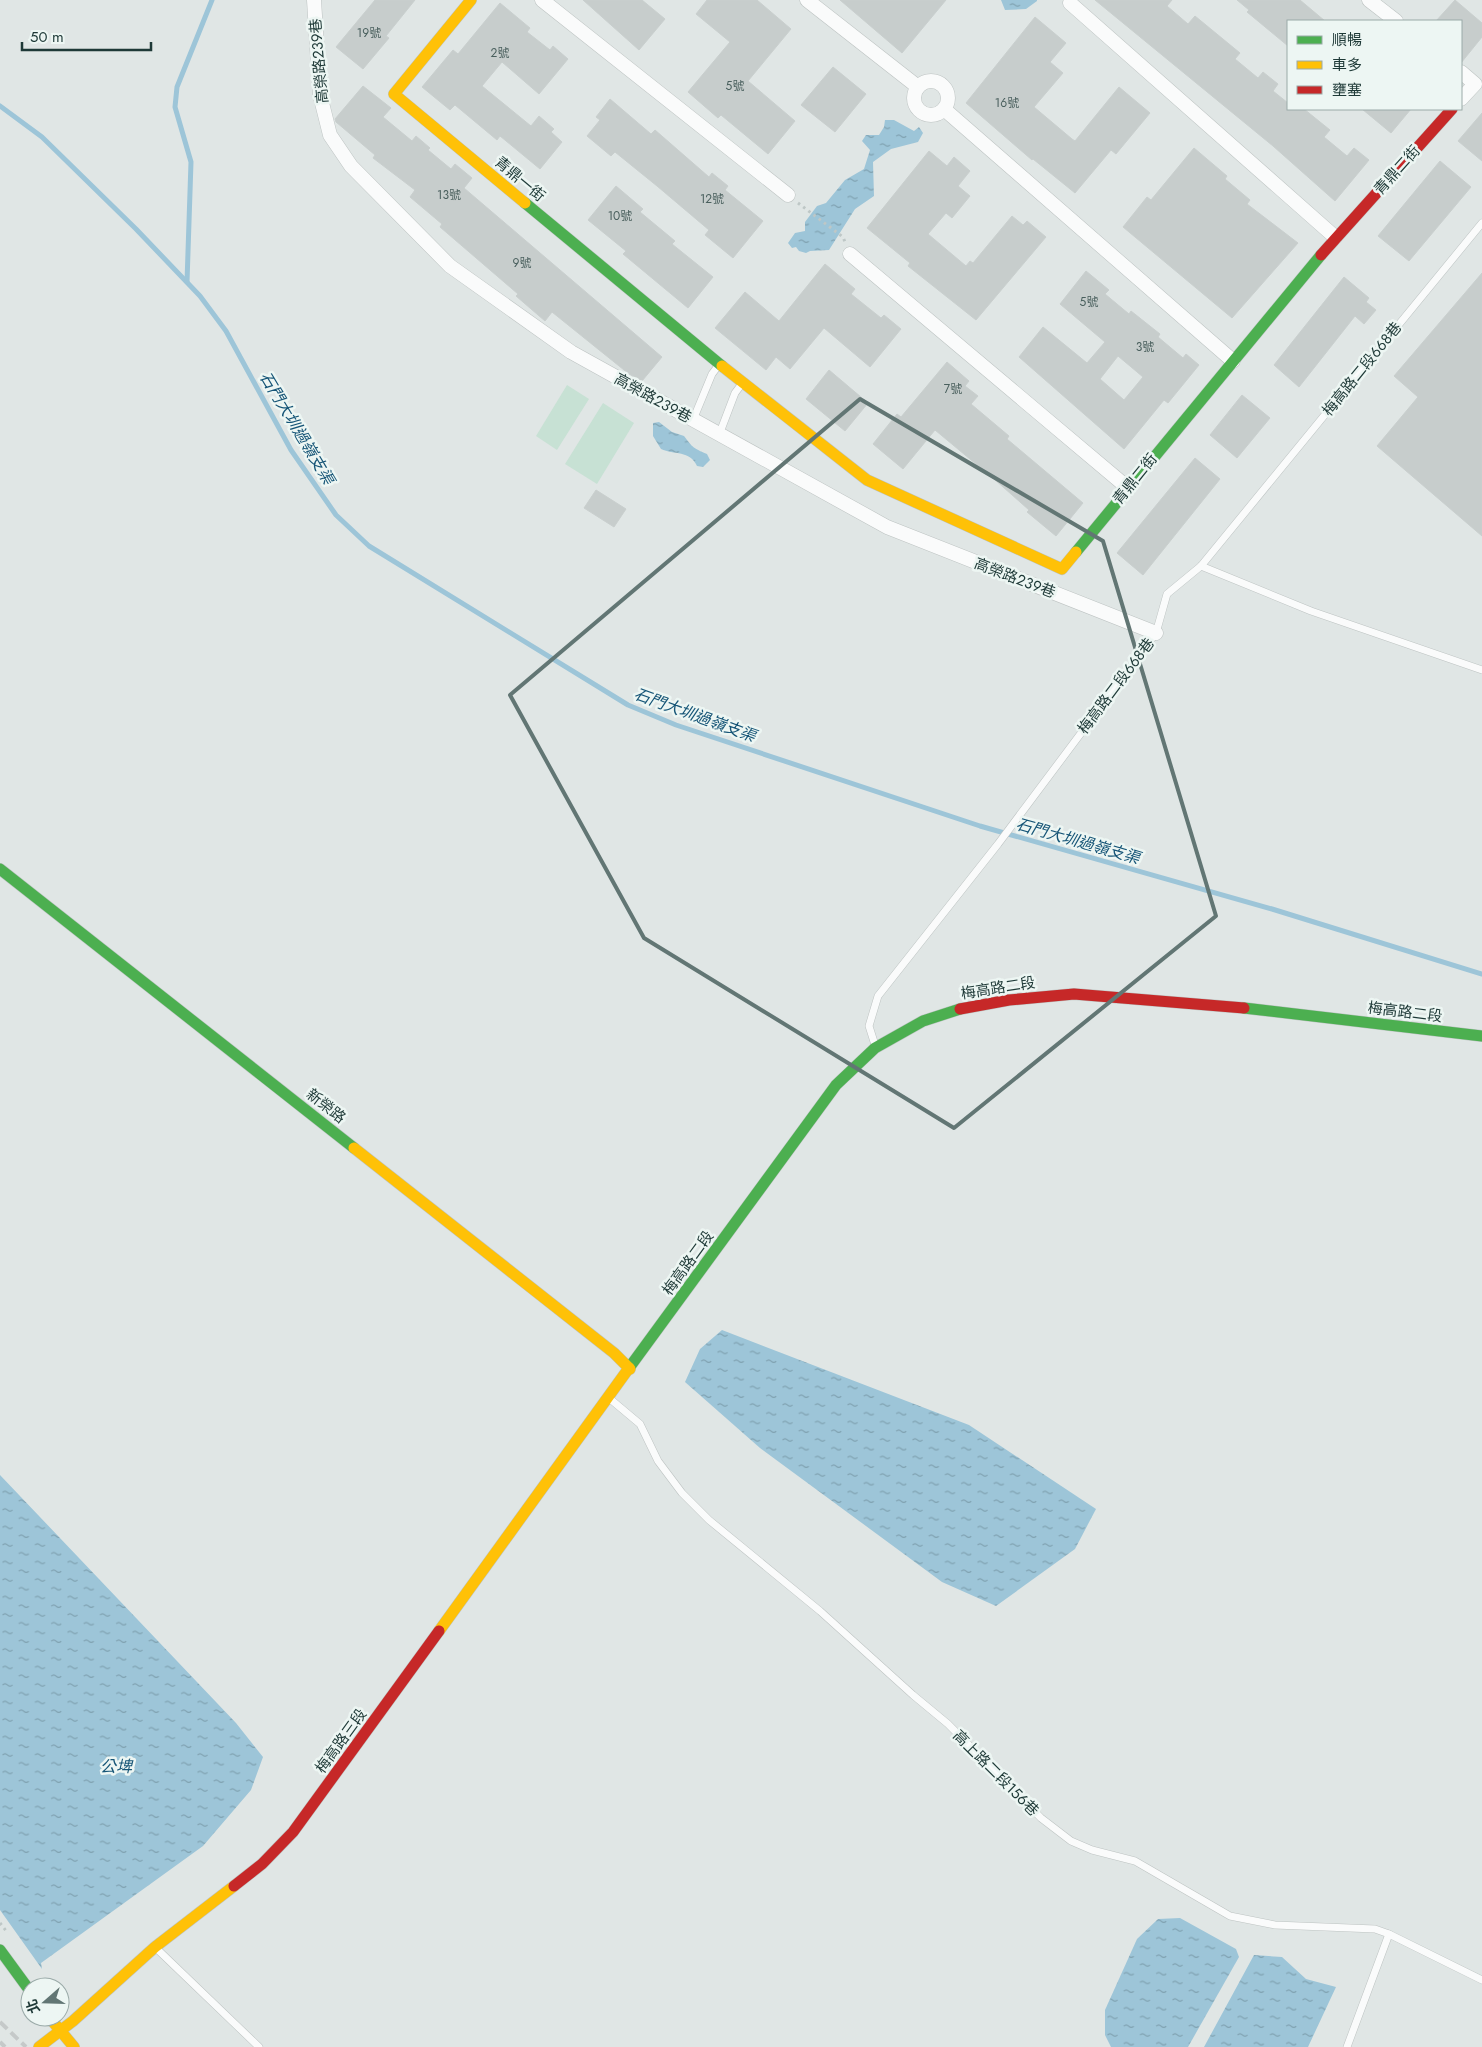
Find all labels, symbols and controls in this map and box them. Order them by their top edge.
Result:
street label: 高榮路239巷 [304,18,334,104]
scale bar [22,20,151,52]
legend [1287,20,1462,110]
house number: 19號 [357,24,381,42]
text: 50 m [30,26,64,48]
text: 順暢 [1332,29,1362,51]
house number: 2號 [491,44,509,62]
text: 車多 [1332,54,1362,76]
house number: 5號 [726,77,744,95]
text: 壅塞 [1332,79,1362,101]
house number: 16號 [995,94,1019,112]
street label: 青鼎二街 [1369,140,1425,200]
street label: 青鼎一街 [490,151,550,207]
house number: 13號 [437,186,461,204]
house number: 12號 [700,190,724,208]
house number: 10號 [608,207,632,225]
house number: 9號 [513,254,531,272]
house number: 5號 [1080,293,1098,311]
street label: 梅高路二段668巷 [1317,317,1407,421]
house number: 3號 [1136,338,1154,356]
water label: 石門大圳過嶺支渠 [254,367,341,490]
street label: 高榮路239巷 [610,368,696,428]
house number: 7號 [944,380,962,398]
street label: 青鼎二街 [1108,449,1162,509]
street label: 高榮路239巷 [971,552,1059,604]
street label: 梅高路二段668巷 [1072,633,1160,739]
water label: 石門大圳過嶺支渠 [631,682,761,748]
water label: 石門大圳過嶺支渠 [1013,812,1145,870]
street label: 梅高路二段 [959,971,1037,1005]
street label: 梅高路二段 [1366,997,1444,1027]
street label: 新榮路 [301,1083,351,1129]
street label: 梅高路二段 [657,1226,719,1300]
street label: 梅高路三段 [310,1704,372,1778]
street label: 高上路二段156巷 [948,1725,1044,1821]
water label: 公埤 [100,1755,134,1778]
north arrow [20,1977,70,2027]
text: 北 [21,1996,45,2016]

